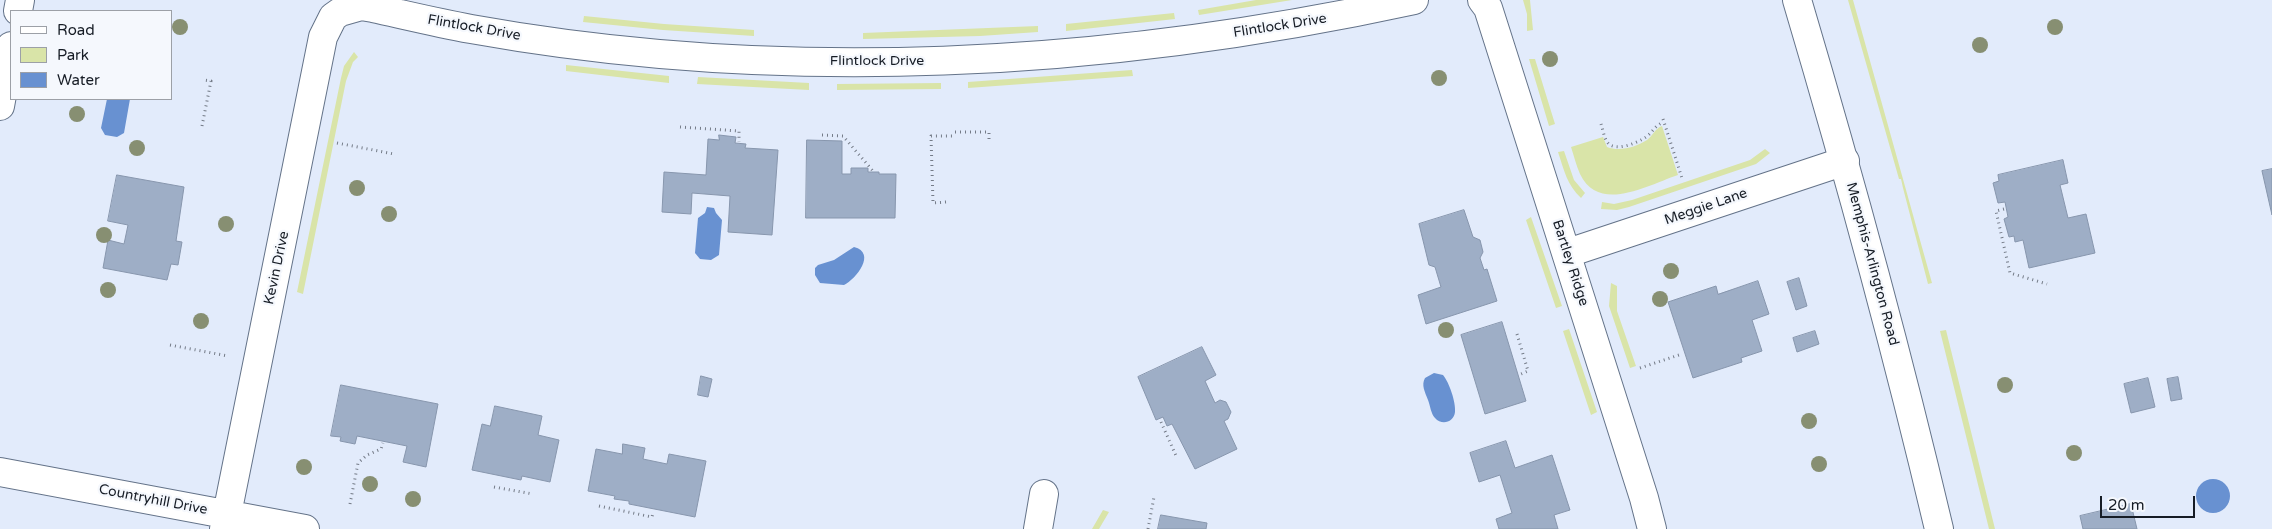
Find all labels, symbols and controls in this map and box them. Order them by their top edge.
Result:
legend [10,10,172,100]
street label: Flintlock Drive [1232,10,1328,42]
street label: Flintlock Drive [426,12,522,44]
text: Road [57,21,95,39]
text: Park [57,46,89,64]
street label: Flintlock Drive [830,53,924,69]
text: Water [57,71,100,89]
street label: Memphis-Arlington Road [1842,181,1902,347]
street label: Meggie Lane [1662,185,1750,229]
street label: Bartley Ridge [1548,218,1592,308]
street label: Kevin Drive [261,230,293,306]
street label: Countryhill Drive [97,481,209,519]
scale bar [2102,486,2197,518]
text: 20 m [2108,496,2145,514]

